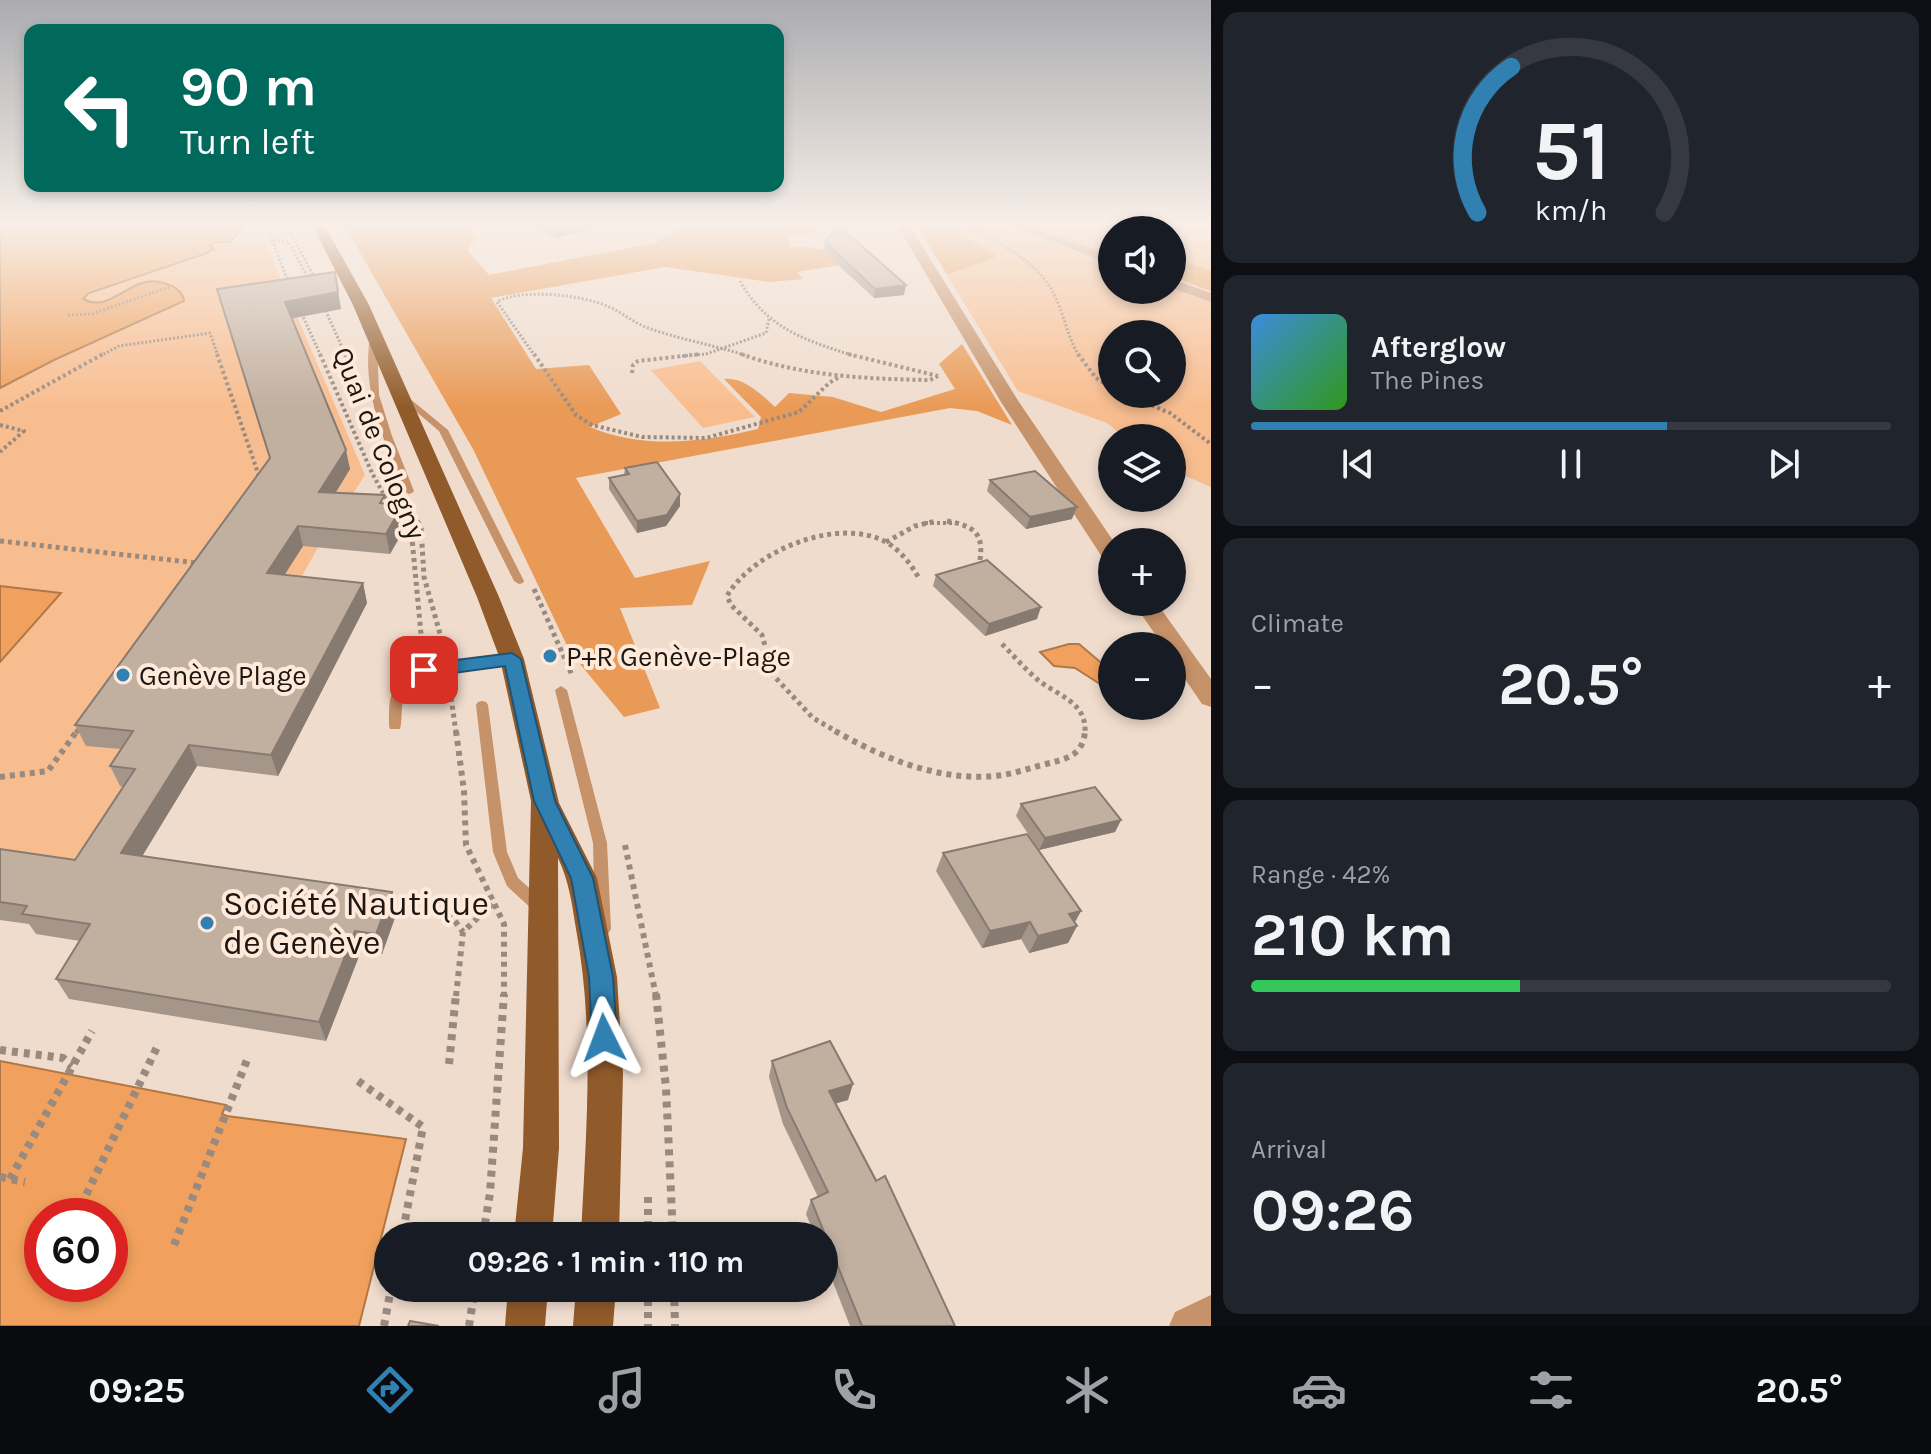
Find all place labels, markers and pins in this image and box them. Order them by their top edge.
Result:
pin [390,636,458,704]
place label: P+R Genève-Plage [566,640,791,673]
marker: P+R Genève-Plage [541,647,559,665]
place label: Genève Plage [139,659,307,692]
marker: Genève Plage [114,666,132,684]
place label: Société Nautique de Genève [223,884,489,963]
marker: Société Nautique de Genève [198,914,216,932]

